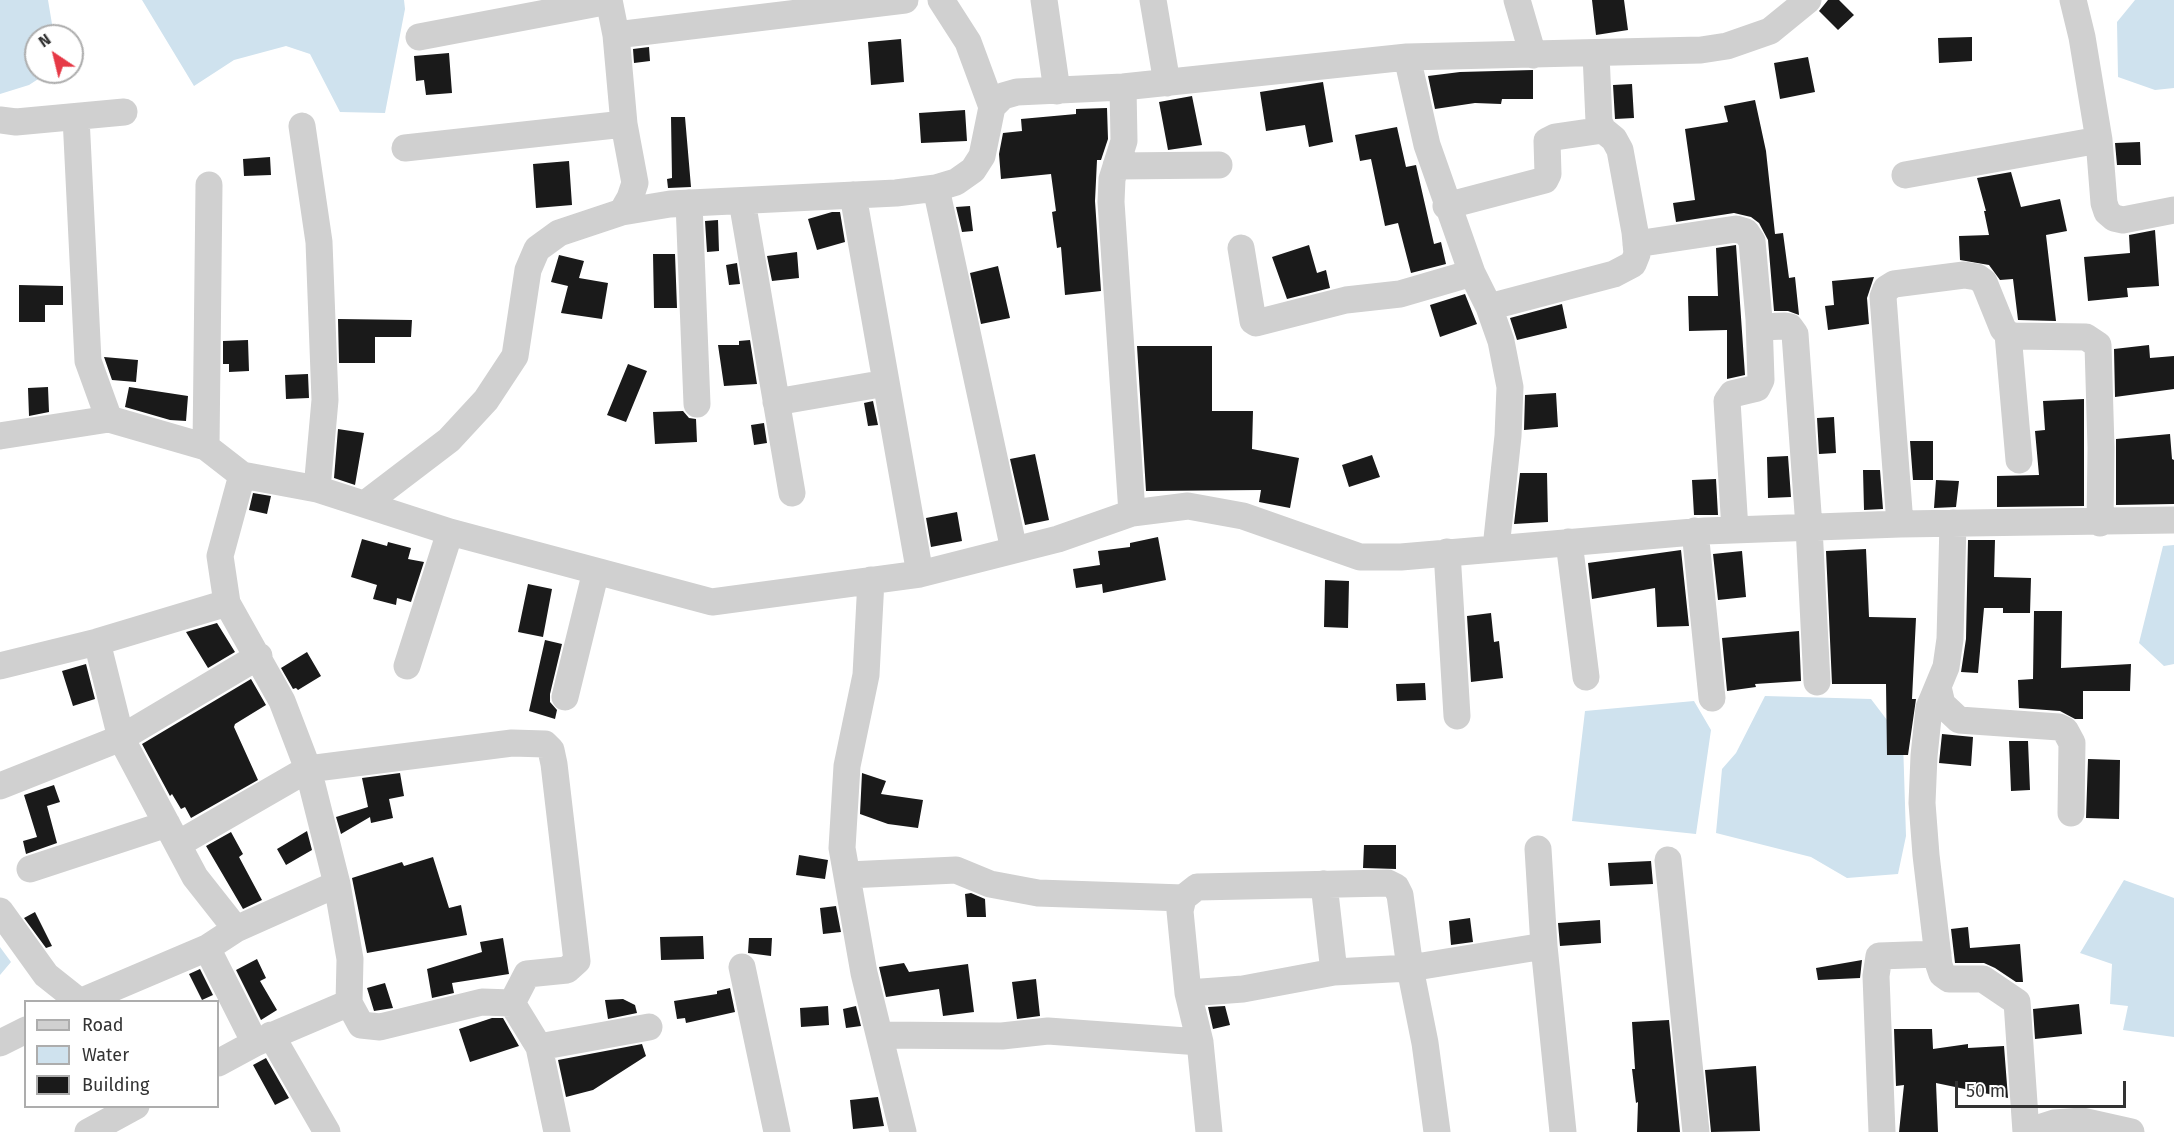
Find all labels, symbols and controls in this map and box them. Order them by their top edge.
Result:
north arrow [24,24,84,84]
text: N [35,30,54,51]
legend [24,1000,219,1108]
text: Road [82,1014,124,1036]
text: Water [82,1044,129,1066]
scale bar [1958,1069,2129,1107]
text: Building [82,1074,149,1096]
text: 50 m [1966,1080,2005,1102]

